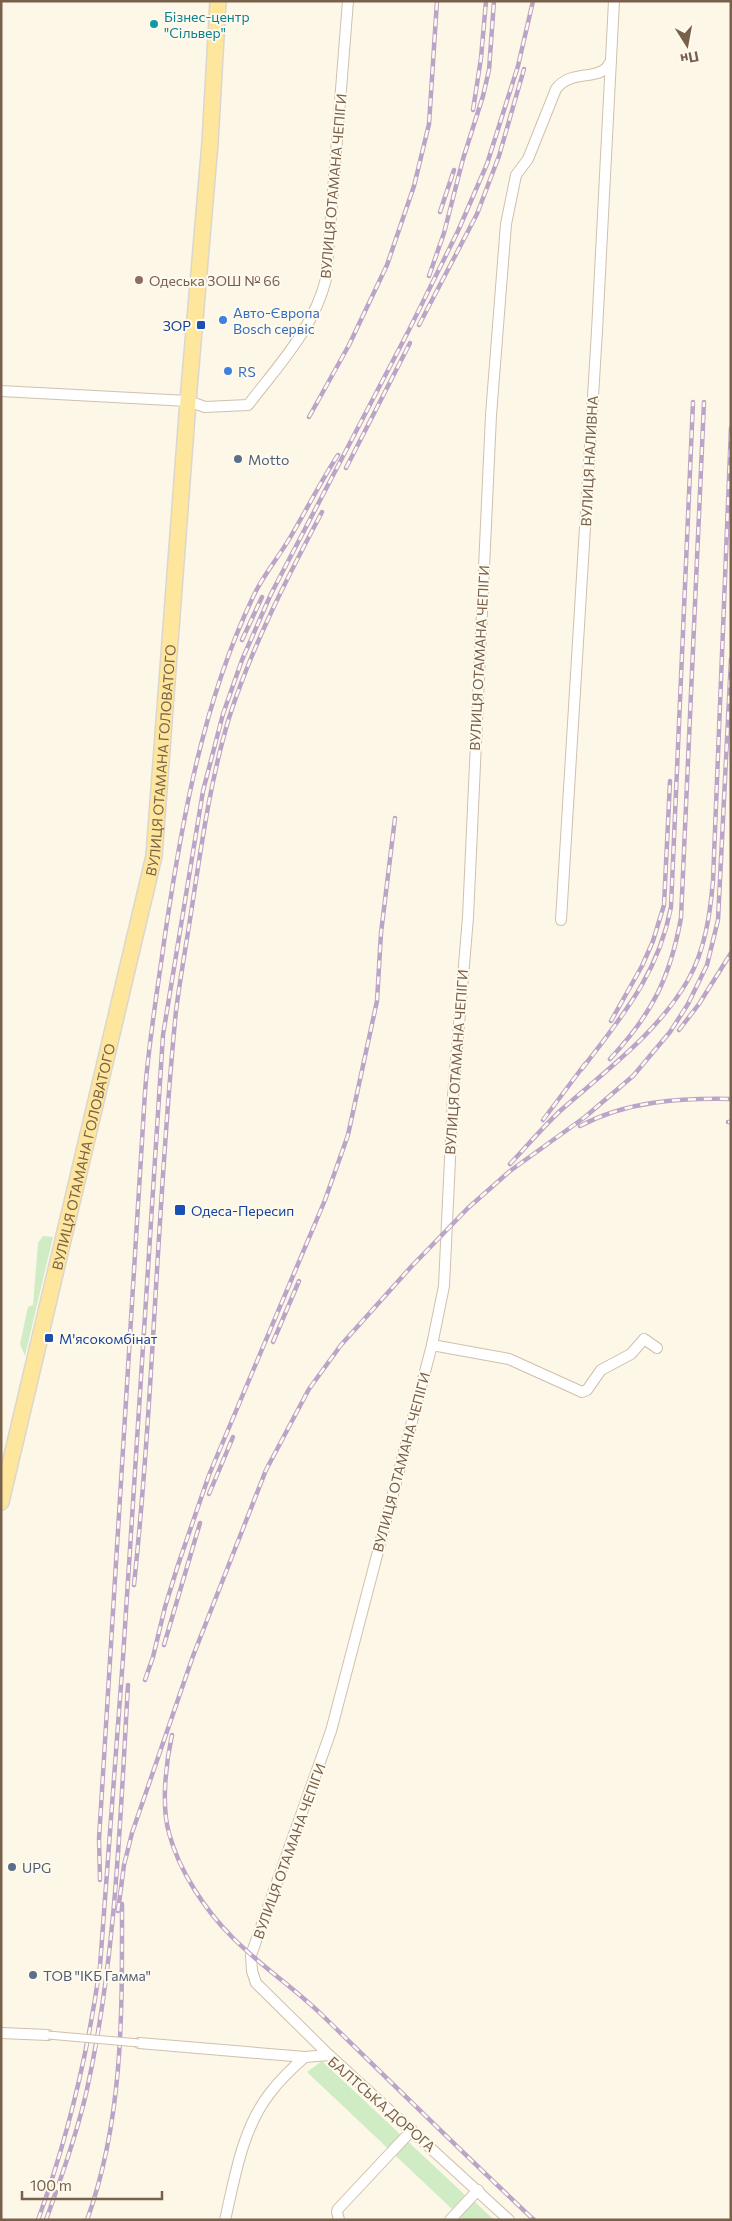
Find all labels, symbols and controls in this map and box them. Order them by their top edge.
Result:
place label: Бізнес-центр "Сільвер" [164,8,250,41]
marker: Бізнес-центр "Сільвер" [148,18,160,30]
north arrow [662,20,712,70]
text: Пн [679,48,700,68]
street label: ВУЛИЦЯ ОТАМАНА ЧЕПІГИ [316,93,350,279]
place label: Одеська ЗОШ № 66 [149,272,280,289]
marker: Одеська ЗОШ № 66 [133,274,145,286]
place label: Авто-Європа Bosch сервіс [233,304,320,337]
marker: Авто-Європа Bosch сервіс [217,314,229,326]
place label: ЗОР [163,317,191,334]
marker: ЗОР [195,319,207,331]
place label: RS [238,363,256,380]
marker: RS [222,365,234,377]
street label: ВУЛИЦЯ НАЛИВНА [577,395,601,527]
place label: Motto [248,451,289,468]
marker: Motto [232,453,244,465]
street label: ВУЛИЦЯ ОТАМАНА ЧЕПІГИ [466,565,492,751]
street label: ВУЛИЦЯ ОТАМАНА ГОЛОВАТОГО [141,644,178,877]
street label: ВУЛИЦЯ ОТАМАНА ЧЕПІГИ [441,969,471,1155]
street label: ВУЛИЦЯ ОТАМАНА ГОЛОВАТОГО [48,1042,118,1272]
place label: Одеса-Пересип [191,1202,294,1219]
marker: Одеса-Пересип [173,1203,187,1217]
place label: М'ясокомбінат [59,1330,158,1347]
marker: М'ясокомбінат [43,1332,55,1344]
street label: ВУЛИЦЯ ОТАМАНА ЧЕПІГИ [369,1370,433,1554]
street label: ВУЛИЦЯ ОТАМАНА ЧЕПІГИ [249,1761,329,1941]
place label: UPG [22,1859,51,1876]
marker: UPG [6,1861,18,1873]
place label: ТОВ "ІКБ Гамма" [43,1967,151,1984]
marker: ТОВ "ІКБ Гамма" [27,1969,39,1981]
street label: БАЛТСЬКА ДОРОГА [325,2053,439,2155]
scale bar [22,2168,162,2200]
text: 100 m [30,2176,72,2194]

